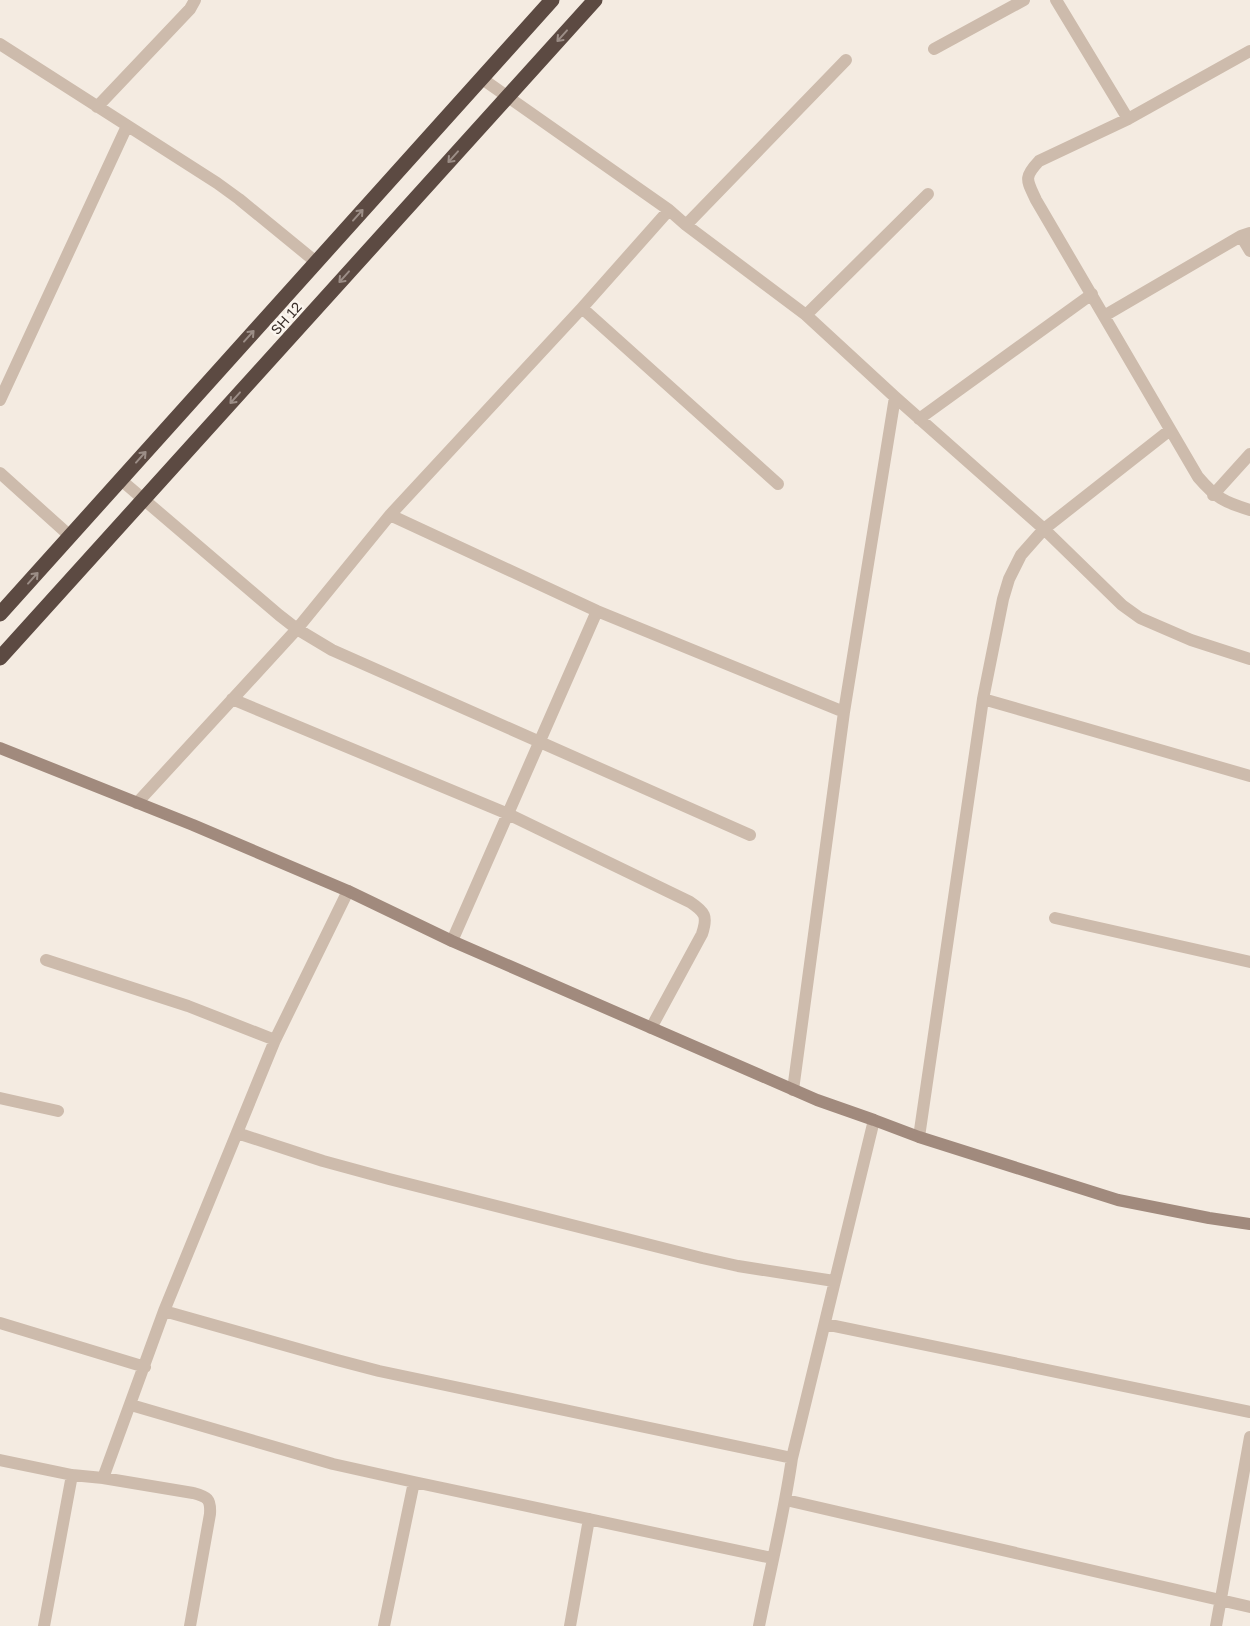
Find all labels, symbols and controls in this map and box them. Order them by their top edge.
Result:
one-way arrow [557,30,568,43]
one-way arrow [448,150,459,163]
one-way arrow [352,209,364,222]
one-way arrow [339,271,350,284]
street label: SH 12 [267,298,305,338]
one-way arrow [244,330,255,343]
one-way arrow [229,391,241,404]
one-way arrow [135,451,147,464]
one-way arrow [27,572,38,585]

